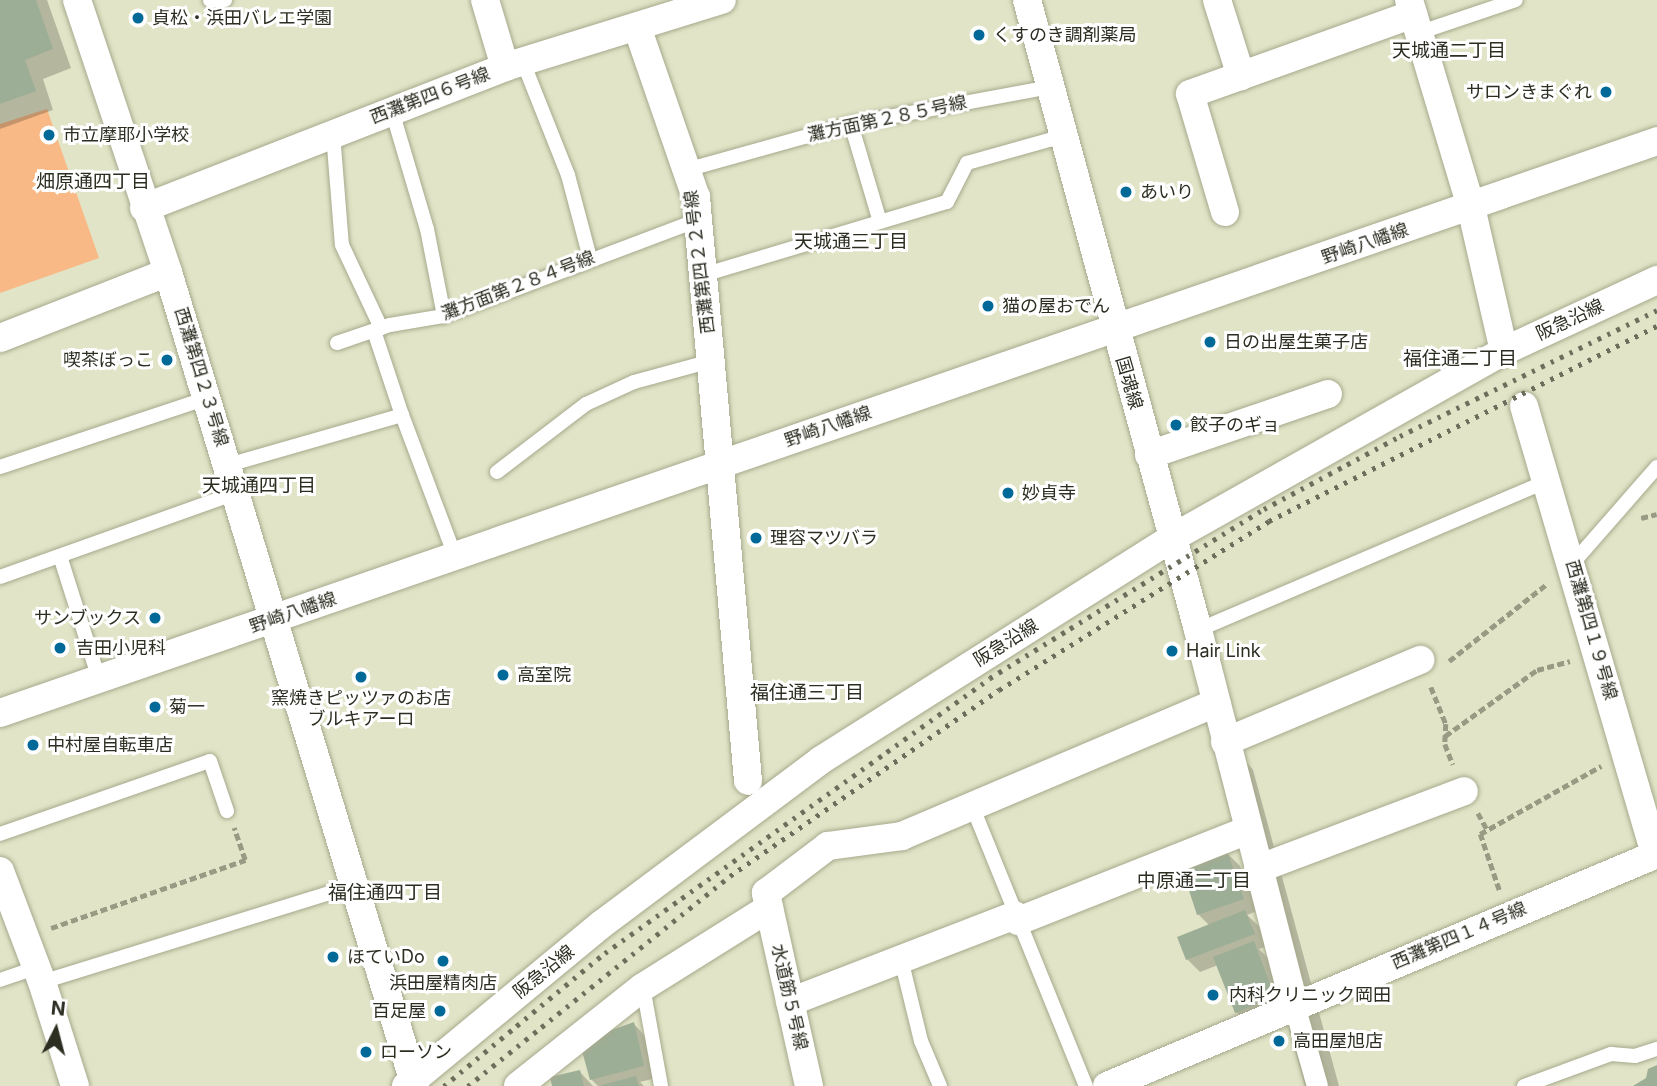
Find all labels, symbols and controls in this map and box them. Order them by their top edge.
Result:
place label: 貞松・浜田バレエ学園 [152,7,332,29]
marker: 貞松・浜田バレエ学園 [130,10,146,26]
place label: くすのき調剤薬局 [993,24,1137,46]
marker: くすのき調剤薬局 [971,27,987,43]
district label: 天城通二丁目 [1392,40,1506,62]
street label: 西灘第四６号線 [367,63,493,129]
place label: サロンきまぐれ [1466,81,1592,103]
marker: サロンきまぐれ [1598,84,1614,100]
street label: 灘方面第２８５号線 [806,92,968,146]
place label: 市立摩耶小学校 [63,124,189,146]
marker: 市立摩耶小学校 [41,127,57,143]
district label: 畑原通四丁目 [36,171,150,193]
place label: あいり [1140,181,1194,203]
marker: あいり [1118,184,1134,200]
street label: 西灘第四２２号線 [681,189,719,335]
street label: 野崎八幡線 [1319,219,1411,269]
district label: 天城通三丁目 [794,231,908,253]
street label: 灘方面第２８４号線 [439,247,597,325]
place label: 猫の屋おでん [1002,295,1110,317]
street label: 阪急沿線 [1533,295,1607,345]
marker: 猫の屋おでん [980,298,996,314]
street label: 西灘第四２３号線 [170,305,232,449]
place label: 日の出屋生菓子店 [1224,331,1368,353]
marker: 日の出屋生菓子店 [1202,334,1218,350]
district label: 福住通二丁目 [1403,348,1517,370]
place label: 喫茶ぼっこ [63,349,153,371]
marker: 喫茶ぼっこ [159,352,175,368]
street label: 国魂線 [1111,354,1147,412]
street label: 野崎八幡線 [782,402,874,452]
place label: 餃子のギョ [1190,414,1280,436]
marker: 餃子のギョ [1168,417,1184,433]
district label: 天城通四丁目 [202,475,316,497]
place label: 妙貞寺 [1022,482,1076,504]
marker: 妙貞寺 [1000,485,1016,501]
place label: 理容マツバラ [770,527,878,549]
marker: 理容マツバラ [748,530,764,546]
street label: 西灘第四１９号線 [1561,558,1621,702]
street label: 野崎八幡線 [247,588,339,638]
place label: サンブックス [33,607,141,629]
marker: サンブックス [147,610,163,626]
street label: 阪急沿線 [970,615,1042,671]
place label: 吉田小児科 [76,637,166,659]
marker: 吉田小児科 [50,638,70,658]
place label: Hair Link [1186,640,1261,662]
marker: Hair Link [1164,643,1180,659]
place label: 高室院 [517,664,571,686]
marker: 高室院 [495,667,511,683]
marker: 窯焼きピッツァのお店 ブルキアーロ [353,669,369,685]
district label: 福住通三丁目 [750,682,864,704]
place label: 窯焼きピッツァのお店 ブルキアーロ [271,688,451,730]
place label: 菊一 [169,696,205,718]
marker: 菊一 [147,699,163,715]
place label: 中村屋自転車店 [47,734,173,756]
marker: 中村屋自転車店 [25,737,41,753]
district label: 中原通二丁目 [1137,870,1251,892]
district label: 福住通四丁目 [328,882,442,904]
street label: 西灘第四１４号線 [1389,898,1529,974]
street label: 阪急沿線 [509,941,579,1003]
street label: 水道筋５号線 [766,942,812,1052]
place label: ほていDo [347,946,425,968]
marker: ほていDo [325,949,341,965]
marker: 浜田屋精肉店 [435,953,451,969]
place label: 浜田屋精肉店 [389,972,497,994]
place label: 内科クリニック岡田 [1229,984,1391,1006]
marker: 内科クリニック岡田 [1203,985,1223,1005]
north arrow [21,995,91,1065]
text: N [50,996,67,1021]
place label: 百足屋 [372,1000,426,1022]
marker: 百足屋 [432,1003,448,1019]
place label: 高田屋旭店 [1293,1030,1383,1052]
marker: 高田屋旭店 [1271,1033,1287,1049]
place label: ローソン [380,1041,452,1063]
marker: ローソン [358,1044,374,1060]

